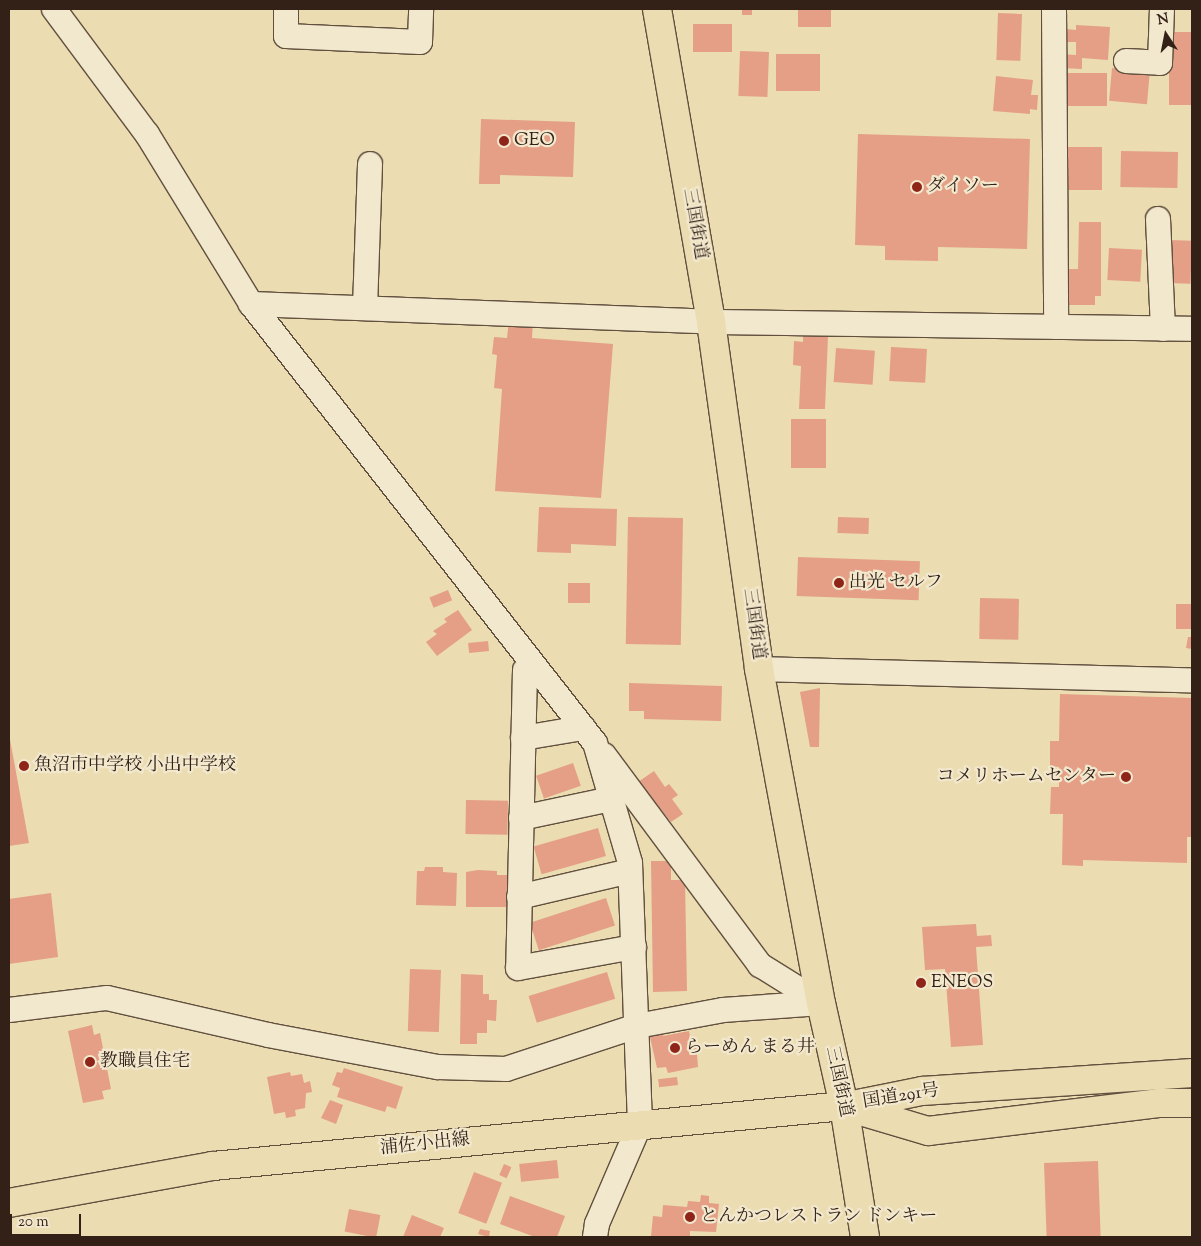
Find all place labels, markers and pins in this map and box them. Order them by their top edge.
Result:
place label: GEO [514,130,555,152]
marker: GEO [498,135,510,147]
place label: ダイソー [927,176,999,198]
marker: ダイソー [911,181,923,193]
place label: 出光 セルフ [849,572,943,594]
marker: 出光 セルフ [833,577,845,589]
place label: 魚沼市中学校 小出中学校 [34,755,236,777]
marker: 魚沼市中学校 小出中学校 [18,760,30,772]
place label: コメリホームセンター [936,766,1116,788]
marker: コメリホームセンター [1120,771,1132,783]
place label: ENEOS [931,972,993,994]
marker: ENEOS [915,977,927,989]
place label: らーめん まる井 [685,1037,815,1059]
marker: らーめん まる井 [669,1042,681,1054]
place label: 教職員住宅 [100,1051,190,1073]
marker: 教職員住宅 [84,1056,96,1068]
place label: とんかつレストラン ドンキー [700,1206,938,1228]
marker: とんかつレストラン ドンキー [684,1211,696,1223]

